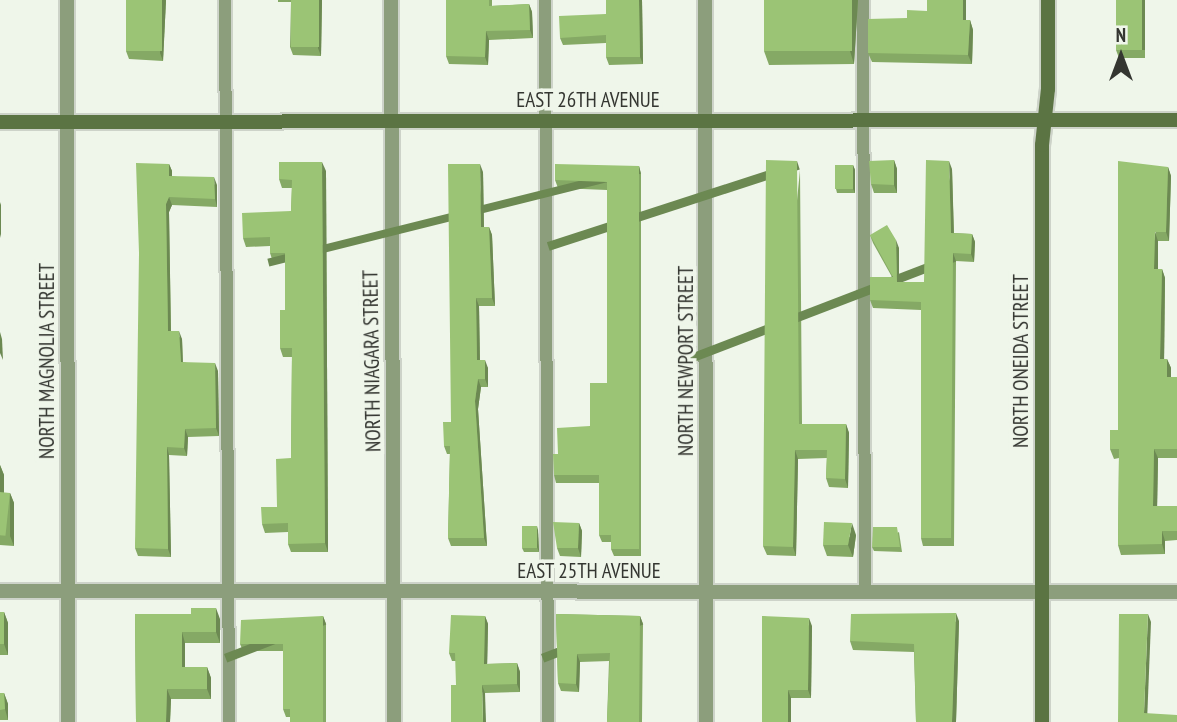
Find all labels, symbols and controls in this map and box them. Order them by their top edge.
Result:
north arrow [1086,21,1156,91]
text: N [1116,23,1126,47]
street label: EAST 26TH AVENUE [516,87,660,113]
street label: NORTH MAGNOLIA STREET [34,263,60,459]
street label: NORTH NEWPORT STREET [673,266,699,456]
street label: NORTH NIAGARA STREET [358,269,386,453]
street label: NORTH ONEIDA STREET [1008,274,1034,448]
street label: EAST 25TH AVENUE [517,558,661,584]

